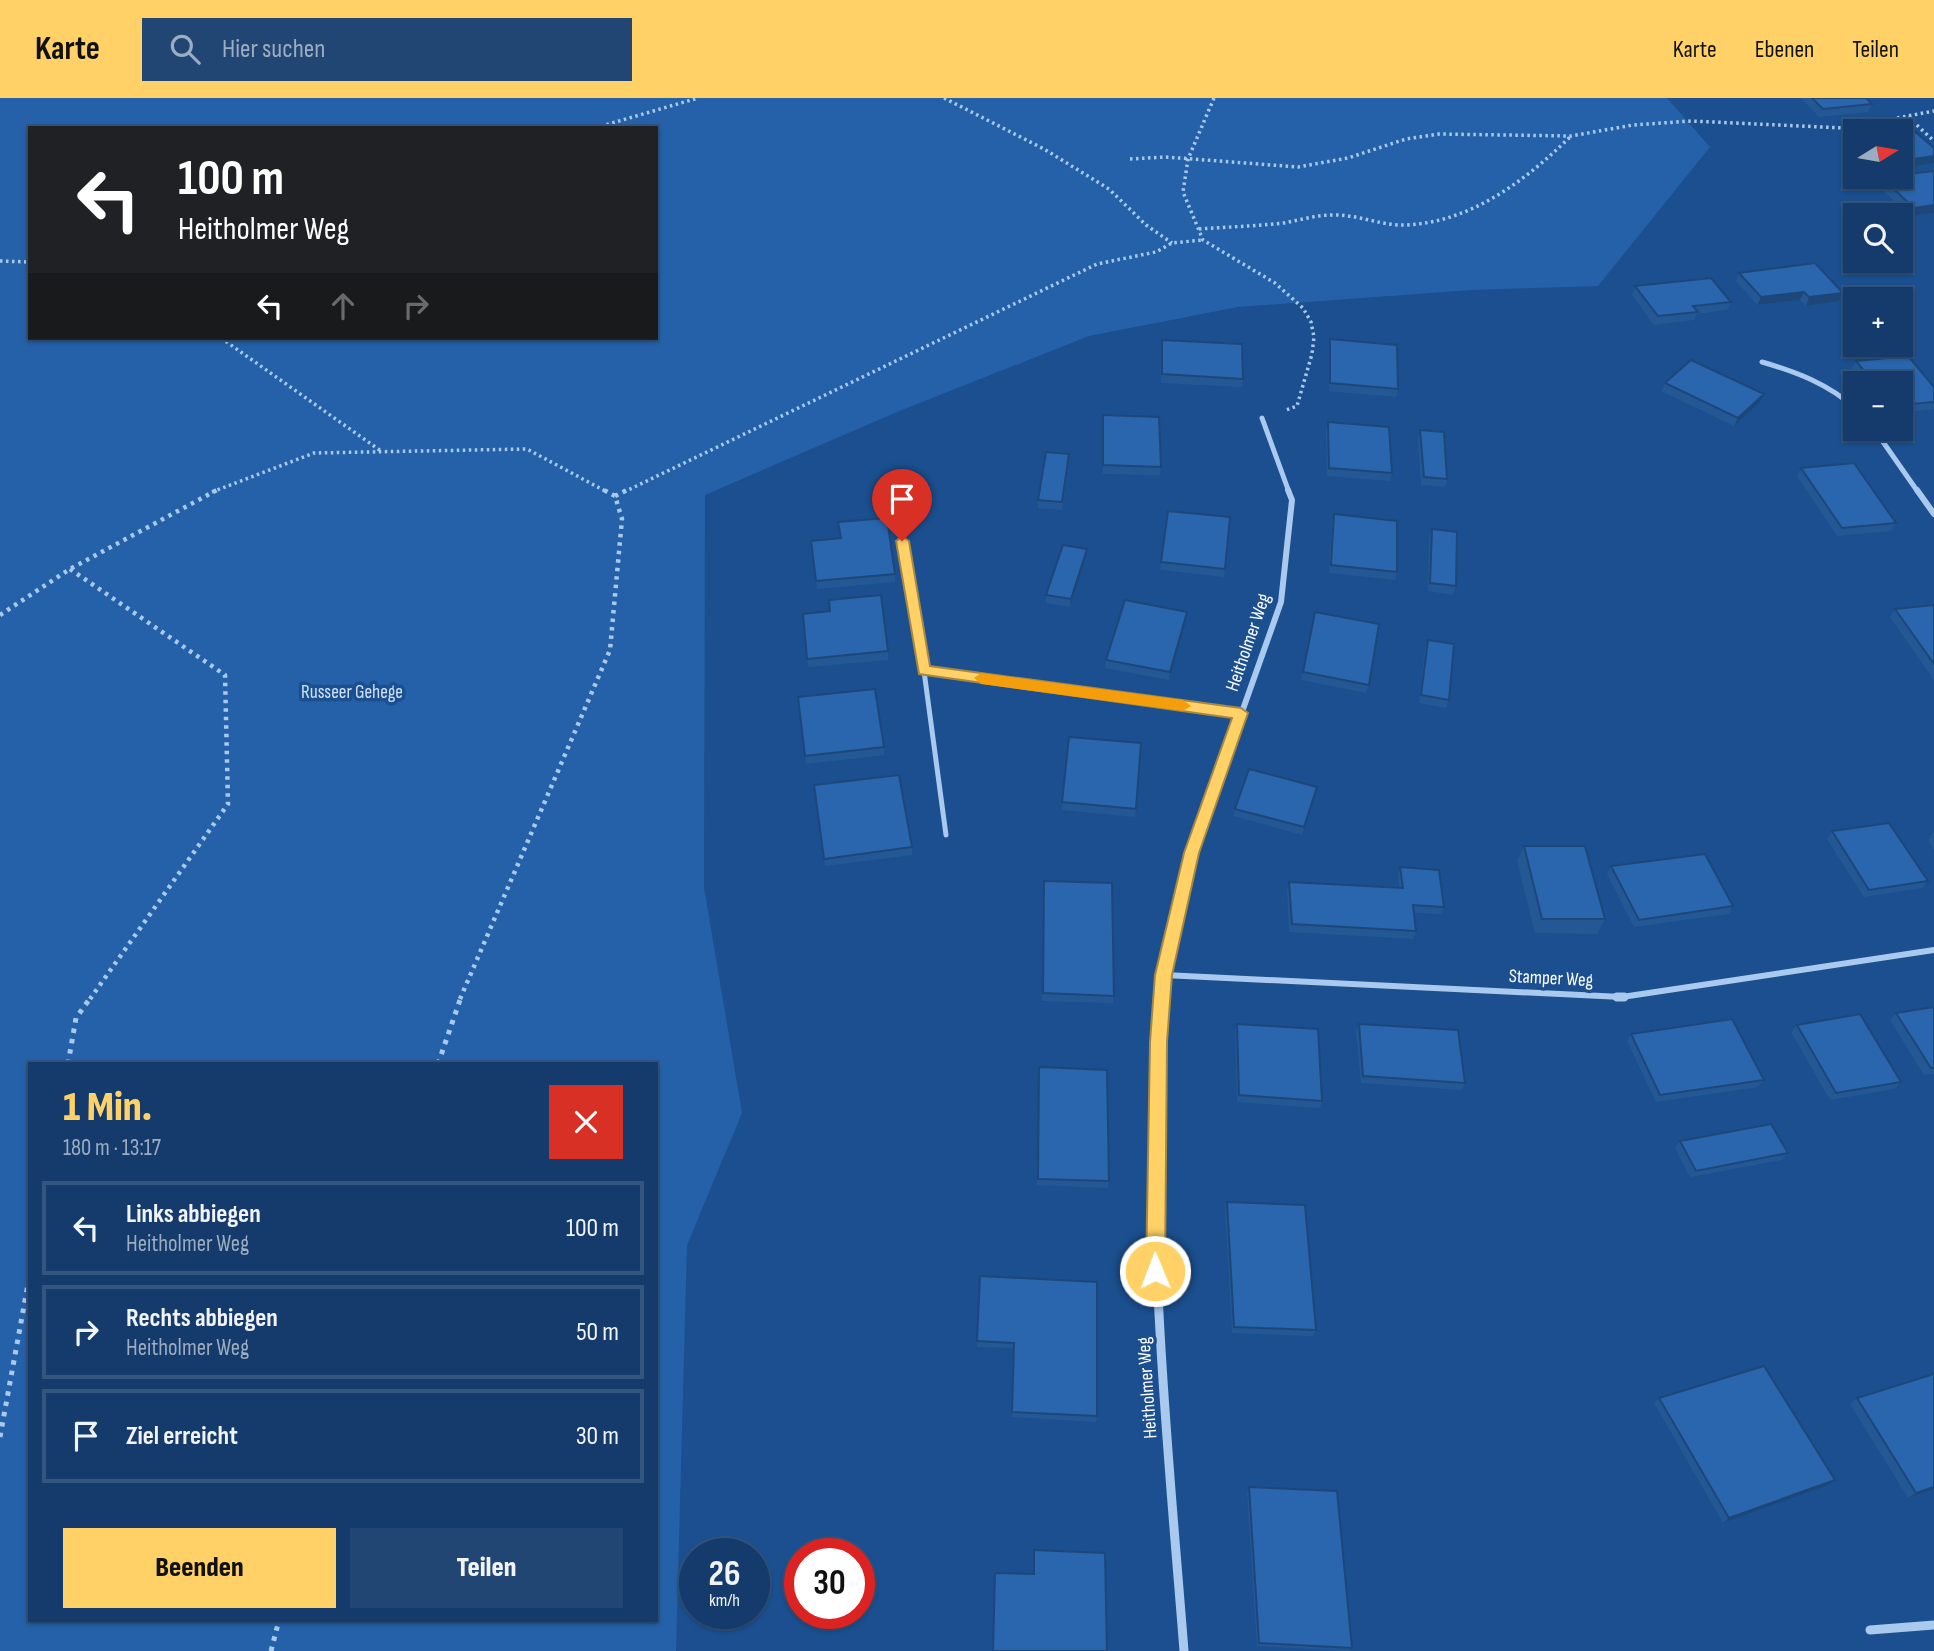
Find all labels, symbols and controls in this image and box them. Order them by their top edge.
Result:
search box [142,18,632,81]
text: Karte [35,29,100,69]
icon: search [166,30,204,68]
text: Hier suchen [222,34,325,65]
text: Karte [1673,35,1717,64]
text: Ebenen [1755,35,1814,64]
text: Teilen [1852,35,1899,64]
north arrow [1843,119,1913,189]
map controls [1843,119,1913,441]
text: 100 m [178,150,284,209]
icon: left [63,154,154,245]
button: search [1843,203,1913,273]
text: Heitholmer Weg [178,210,349,249]
icon: left [251,287,289,325]
icon: ahead [324,287,362,325]
icon: right [397,287,435,325]
button: + [1843,287,1913,357]
button: − [1843,371,1913,441]
pin [872,469,932,541]
icon: arrive [883,480,921,518]
street label: Heitholmer Weg [1221,590,1276,694]
park label: Russeer Gehege [301,681,403,704]
street label: Stamper Weg [1508,965,1594,992]
text: 1 Min. [63,1082,152,1133]
button: close [549,1085,623,1159]
text: 180 m · 13:17 [63,1134,161,1162]
text: Links abbiegen [126,1199,261,1230]
icon: left [67,1209,105,1247]
text: 100 m [566,1213,619,1244]
text: Heitholmer Weg [126,1230,249,1258]
position arrow [1118,1234,1192,1308]
text: Rechts abbiegen [126,1303,278,1334]
icon: right [67,1313,105,1351]
text: 50 m [576,1317,619,1348]
text: Heitholmer Weg [126,1334,249,1362]
street label: Heitholmer Weg [1132,1336,1163,1439]
icon: arrive [67,1417,105,1455]
text: Ziel erreicht [126,1421,238,1452]
text: 30 m [576,1421,619,1452]
button: Beenden [63,1528,336,1608]
button: Teilen [350,1528,623,1608]
speed limit sign: 30 [784,1538,875,1629]
text: 26 [709,1553,740,1596]
text: km/h [709,1590,740,1611]

